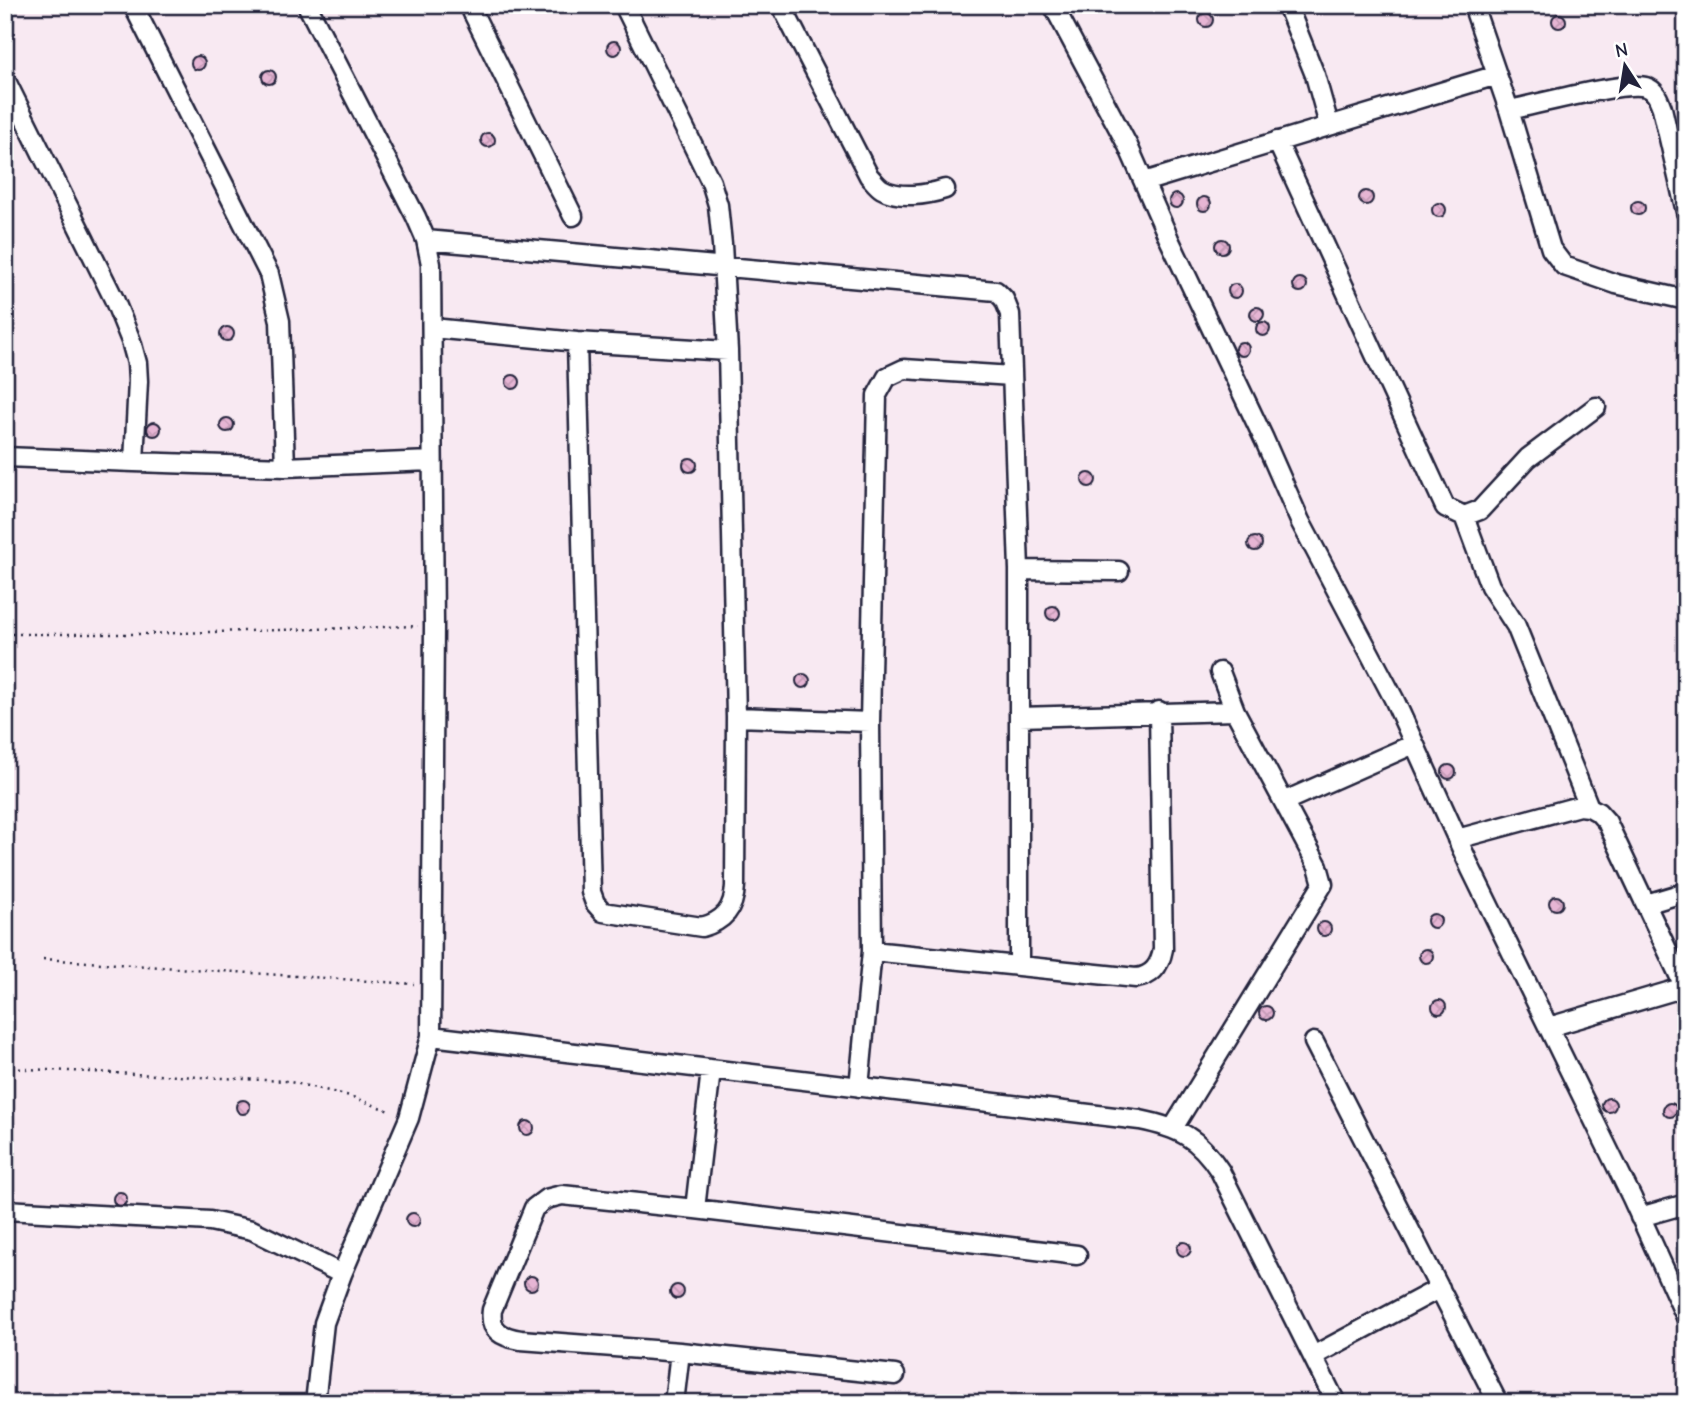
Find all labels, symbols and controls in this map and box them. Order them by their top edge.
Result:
north arrow [1590,32,1660,102]
text: N [1613,38,1630,62]

